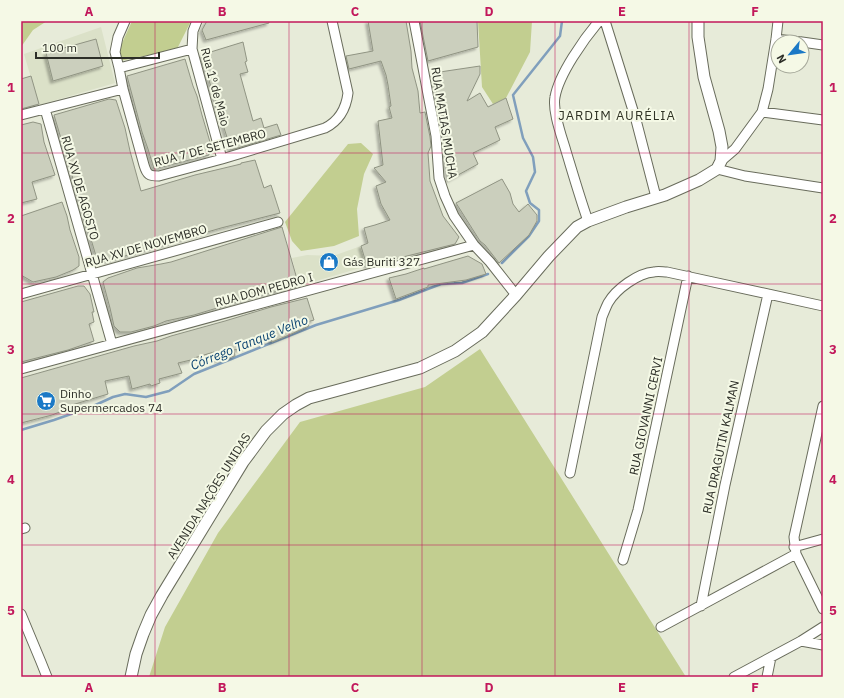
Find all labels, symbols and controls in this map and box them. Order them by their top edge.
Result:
text: A [85,3,94,20]
text: B [218,3,227,20]
text: C [351,3,360,20]
text: D [484,3,494,20]
text: E [618,3,626,20]
text: F [751,3,759,20]
scale bar [36,34,159,60]
north arrow [770,34,810,74]
text: 100 m [42,40,77,55]
street label: Rua 1º de Maio [198,46,233,128]
text: N [773,52,789,66]
street label: RUA MATIAS MUCHA [428,66,461,180]
text: 1 [7,79,15,96]
text: 1 [829,79,837,96]
district label: JARDIM AURÉLIA [558,107,676,124]
street label: RUA 7 DE SETEMBRO [152,125,268,170]
street label: RUA XV DE AGOSTO [58,134,103,242]
text: 2 [7,210,15,227]
text: 2 [829,210,837,227]
street label: RUA XV DE NOVEMBRO [83,221,209,270]
shop icon: Gás Buriti 327 [318,251,340,273]
place label: Gás Buriti 327 [343,254,420,269]
street label: RUA DOM PEDRO I [213,269,315,310]
water label: Córrego Tanque Velho [188,311,311,374]
text: 3 [7,341,15,358]
text: 3 [829,341,837,358]
street label: RUA GIOVANNI CERVI [626,355,665,476]
street label: RUA DRAGUTIN KALMAN [699,379,742,515]
place label: Dinho Supermercados 74 [60,386,162,415]
supermarket icon: Dinho Supermercados 74 [35,390,57,412]
street label: AVENIDA NAÇÕES UNIDAS [164,430,254,562]
text: 4 [7,471,15,488]
text: 4 [829,471,837,488]
text: 5 [7,602,15,619]
text: 5 [829,602,837,619]
text: A [85,679,94,696]
text: B [218,679,227,696]
text: C [351,679,360,696]
text: D [484,679,494,696]
text: E [618,679,626,696]
text: F [751,679,759,696]

